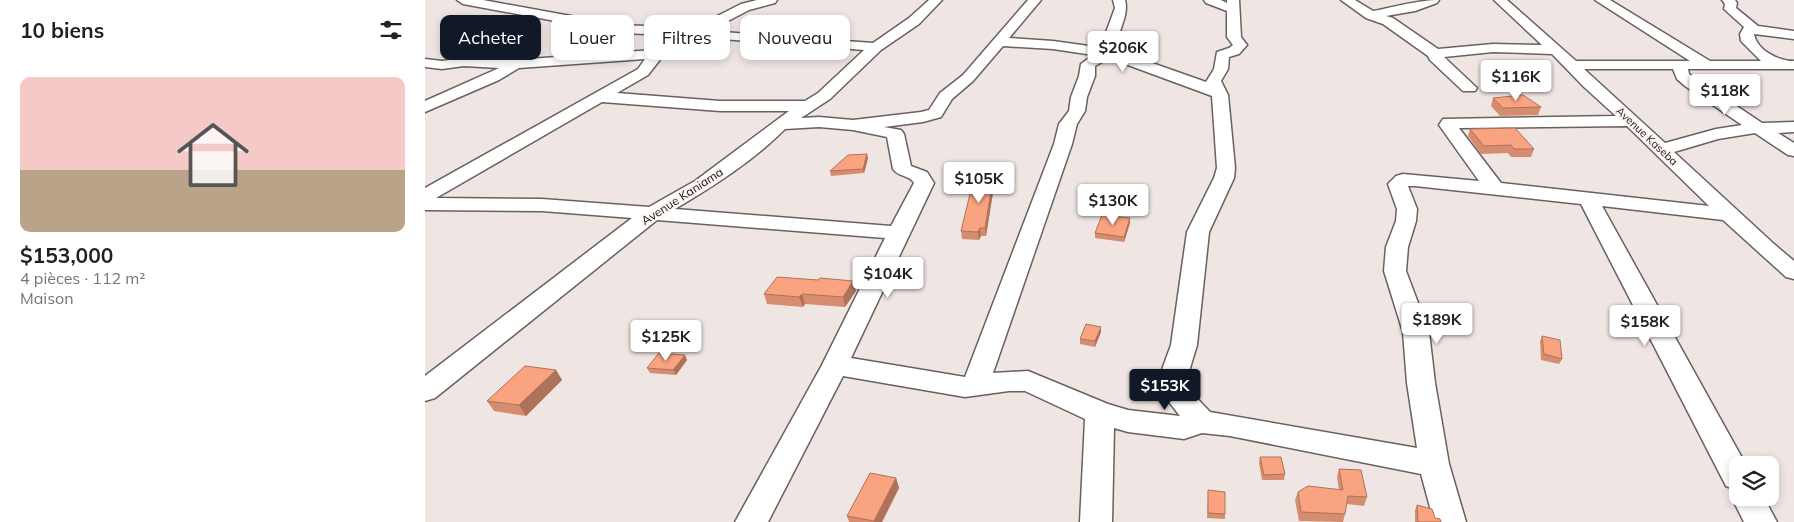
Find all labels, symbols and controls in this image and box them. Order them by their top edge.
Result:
chip: Acheter [440,15,541,60]
chip: Louer [551,15,634,60]
chip: Filtres [644,15,730,60]
chip: Nouveau [740,15,850,60]
icon: filters [377,16,405,44]
text: 10 biens [20,17,104,43]
pin: $206K [1088,30,1158,73]
text: $206K [1098,37,1148,57]
pin: $116K [1481,59,1551,102]
text: $116K [1491,66,1541,86]
pin: $118K [1690,74,1760,116]
text: $118K [1700,80,1750,100]
street label: Avenue Kaseba [1613,104,1681,168]
icon: home [168,110,258,200]
pin: $105K [944,162,1014,204]
street label: Avenue Kaniama [638,164,726,228]
text: $105K [954,168,1004,188]
pin: $130K [1078,184,1148,226]
text: $130K [1088,190,1138,210]
text: $153,000 [20,242,113,268]
pin: $104K [853,256,923,299]
text: $104K [863,263,913,283]
text: 4 pièces · 112 m² [20,268,145,288]
text: Maison [20,288,74,308]
pin: $189K [1402,302,1472,345]
pin: $158K [1610,304,1680,347]
text: $189K [1412,309,1462,329]
text: $158K [1620,311,1670,331]
pin: $125K [631,320,701,362]
text: $125K [641,326,691,346]
pin: $153K [1130,368,1200,411]
text: $153K [1140,375,1190,395]
map controls [1729,456,1779,506]
button: layers [1729,456,1779,506]

